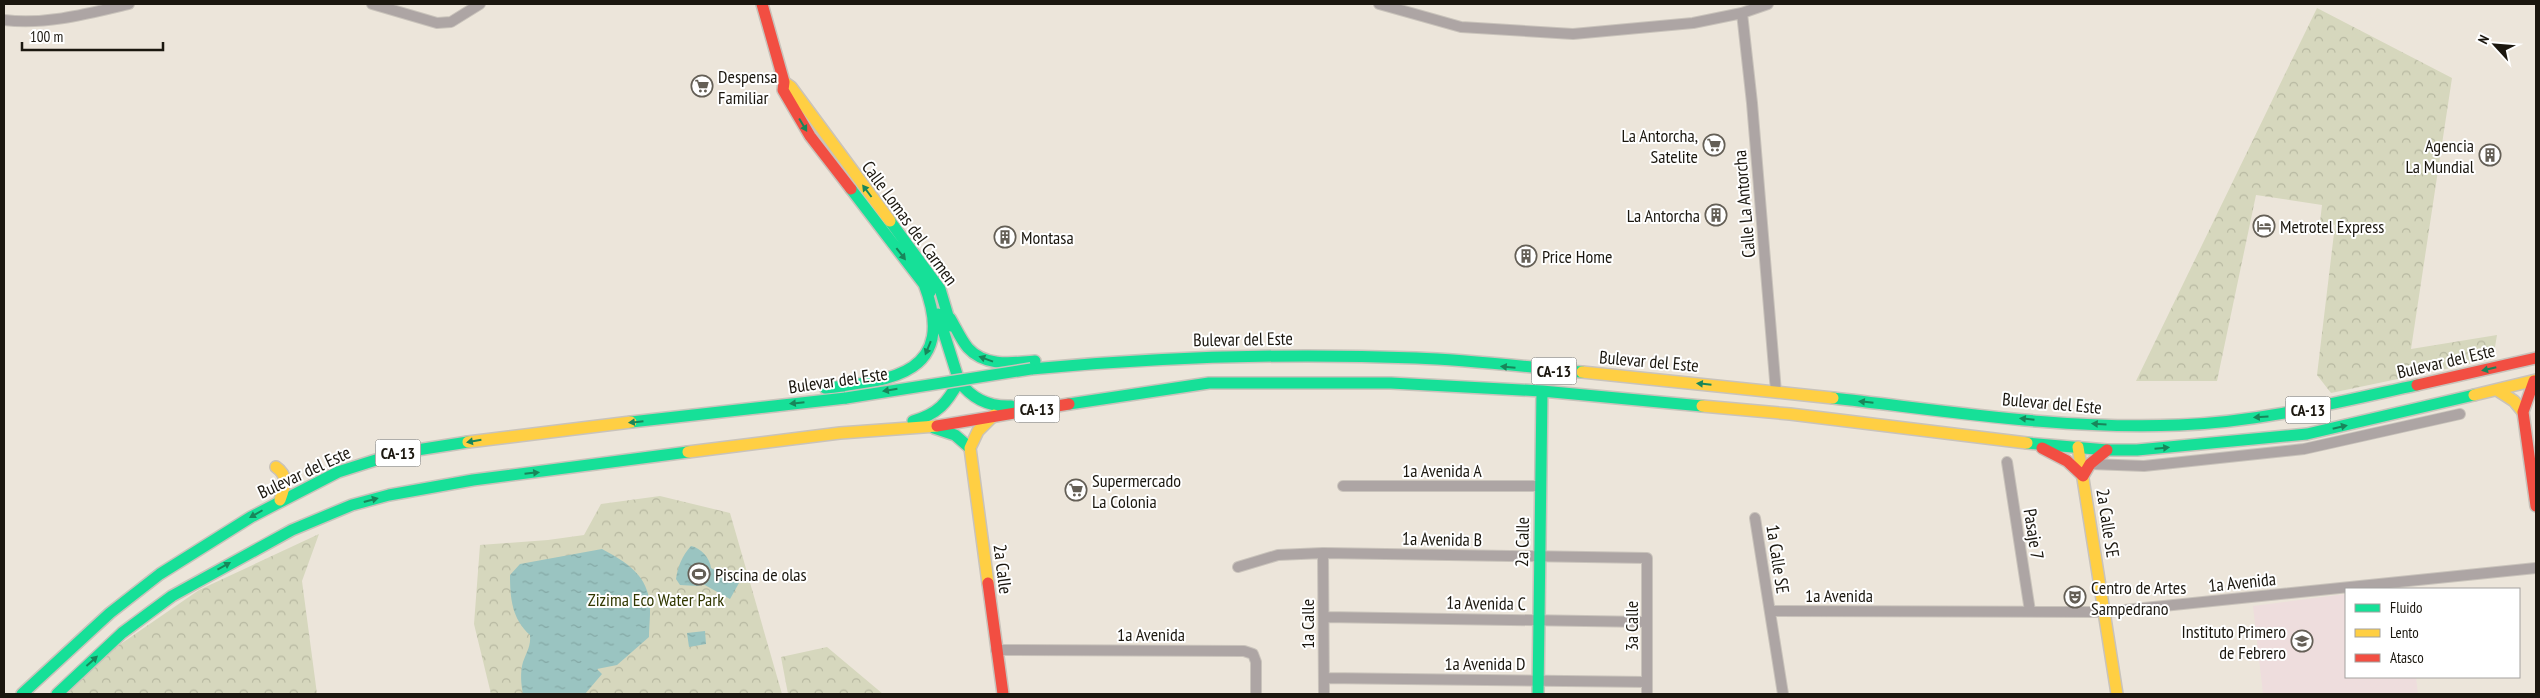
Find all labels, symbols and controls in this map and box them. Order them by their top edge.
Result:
scale bar [22,20,164,52]
north arrow [2470,20,2520,70]
text: 100 m [30,27,63,46]
text: N [2474,32,2493,47]
place label: Despensa Familiar [718,65,777,109]
supermarket icon: Despensa Familiar [690,74,714,98]
one-way arrow [799,118,808,131]
place label: La Antorcha, Satelite [1621,124,1698,168]
supermarket icon: La Antorcha, Satelite [1702,133,1726,157]
place label: Agencia La Mundial [2405,134,2475,178]
building icon: Agencia La Mundial [2478,143,2502,167]
street label: Calle La Antorcha [1728,149,1760,259]
street label: Calle Lomas del Carmen [857,156,963,290]
one-way arrow [861,185,872,198]
building icon: La Antorcha [1704,203,1728,227]
place label: La Antorcha [1627,204,1700,227]
hotel icon: Metrotel Express [2252,214,2276,238]
place label: Metrotel Express [2280,215,2384,238]
building icon: Montasa [993,225,1017,249]
place label: Montasa [1021,226,1074,249]
building icon: Price Home [1514,244,1538,268]
place label: Price Home [1542,245,1612,268]
one-way arrow [896,247,907,260]
street label: Bulevar del Este [1193,327,1293,351]
street label: Bulevar del Este [2395,339,2497,383]
one-way arrow [924,341,932,356]
street label: Bulevar del Este [1598,345,1700,377]
one-way arrow [978,355,993,362]
road number: CA-13 [1532,358,1576,384]
street label: Bulevar del Este [787,362,889,398]
one-way arrow [1499,363,1515,371]
one-way arrow [2481,365,2496,373]
one-way arrow [1696,380,1712,388]
one-way arrow [882,387,898,395]
street label: Bulevar del Este [2001,387,2103,419]
road number: CA-13 [1014,396,1060,422]
road number: CA-13 [2286,396,2330,424]
one-way arrow [1858,398,1874,406]
one-way arrow [789,399,805,407]
one-way arrow [2253,413,2269,421]
one-way arrow [2019,415,2035,423]
one-way arrow [627,418,643,426]
one-way arrow [2091,420,2107,428]
one-way arrow [2333,423,2348,431]
one-way arrow [466,438,482,446]
road number: CA-13 [376,439,420,466]
street label: Bulevar del Este [254,440,354,504]
one-way arrow [2154,444,2170,452]
street label: 1a Avenida A [1402,459,1482,482]
one-way arrow [524,469,540,477]
place label: Supermercado La Colonia [1092,469,1181,513]
supermarket icon: Supermercado La Colonia [1064,478,1088,502]
street label: 2a Calle SE [2091,487,2125,559]
one-way arrow [364,495,379,503]
street label: Pasaje 7 [2019,507,2049,561]
one-way arrow [249,510,263,518]
street label: 2a Calle [1510,517,1534,567]
street label: 1a Calle SE [1761,523,1795,595]
street label: 1a Avenida B [1402,527,1482,551]
street label: 2a Calle [989,543,1017,595]
one-way arrow [217,562,230,571]
sports icon: Piscina de olas [687,562,711,586]
place label: Piscina de olas [715,563,807,586]
street label: 1a Avenida [2207,567,2277,597]
place label: Centro de Artes Sampedrano [2091,576,2186,620]
street label: 1a Avenida [1805,584,1873,607]
theatre icon: Centro de Artes Sampedrano [2063,585,2087,609]
park label: Zizima Eco Water Park [588,588,724,611]
legend [2345,588,2520,678]
street label: 1a Avenida C [1446,591,1526,615]
text: Fluido [2390,598,2422,617]
street label: 1a Calle [1296,599,1319,649]
street label: 3a Calle [1620,601,1643,651]
place label: Instituto Primero de Febrero [2181,620,2286,664]
street label: 1a Avenida [1117,623,1185,646]
text: Lento [2390,623,2419,642]
school or university icon: Instituto Primero de Febrero [2290,629,2314,653]
text: Atasco [2390,648,2424,667]
street label: 1a Avenida D [1444,652,1526,675]
one-way arrow [86,655,99,666]

